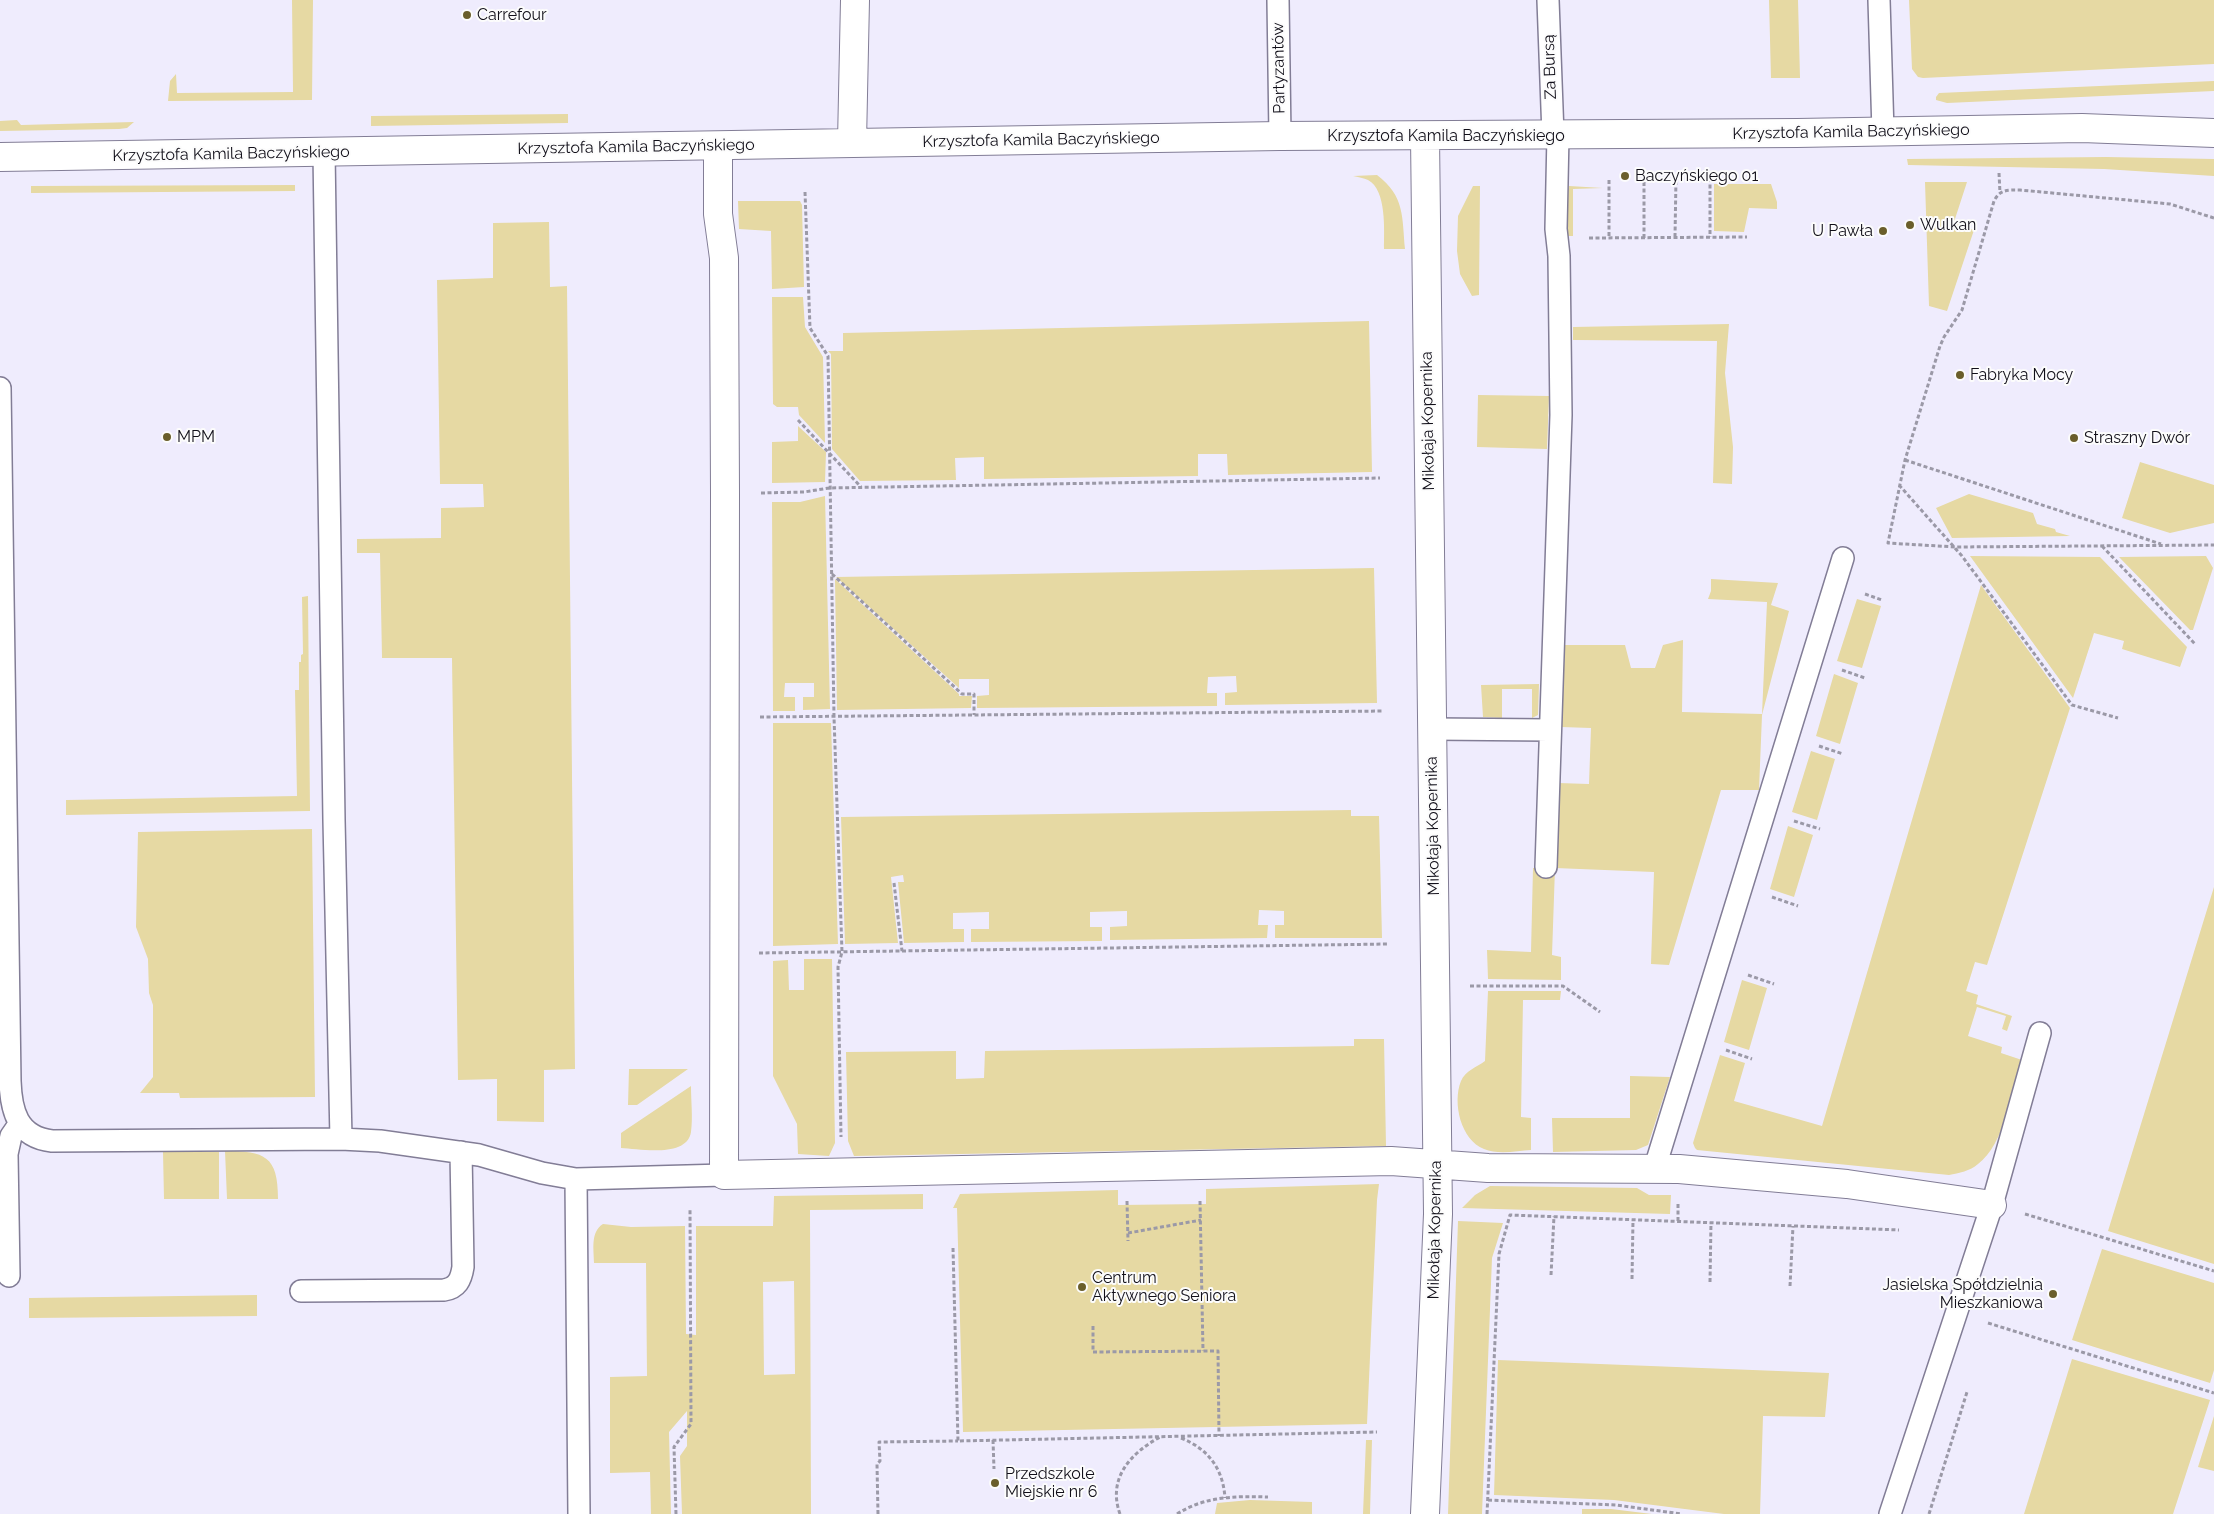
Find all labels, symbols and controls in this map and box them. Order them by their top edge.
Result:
place label: Carrefour [477,5,547,25]
marker: Carrefour [461,9,473,21]
street label: Partyzantów [1269,22,1289,114]
street label: Za Bursą [1539,34,1561,100]
street label: Krzysztofa Kamila Baczyńskiego [1732,120,1970,144]
street label: Krzysztofa Kamila Baczyńskiego [1327,126,1565,146]
street label: Krzysztofa Kamila Baczyńskiego [922,128,1160,152]
street label: Krzysztofa Kamila Baczyńskiego [517,135,755,159]
street label: Krzysztofa Kamila Baczyńskiego [112,142,350,166]
place label: Baczyńskiego 01 [1635,166,1758,186]
marker: Baczyńskiego 01 [1619,170,1631,182]
place label: Wulkan [1920,215,1976,235]
marker: Wulkan [1904,219,1916,231]
place label: U Pawła [1812,221,1873,241]
marker: U Pawła [1877,225,1889,237]
street label: Mikołaja Kopernika [1417,351,1439,491]
place label: Fabryka Mocy [1970,365,2073,385]
marker: Fabryka Mocy [1954,369,1966,381]
place label: MPM [177,427,215,447]
place label: Straszny Dwór [2084,428,2190,448]
marker: MPM [161,431,173,443]
marker: Straszny Dwór [2068,432,2080,444]
street label: Mikołaja Kopernika [1422,756,1444,896]
street label: Mikołaja Kopernika [1424,1160,1446,1300]
place label: Centrum Aktywnego Seniora [1092,1268,1236,1306]
place label: Jasielska Spółdzielnia Mieszkaniowa [1882,1275,2043,1313]
marker: Centrum Aktywnego Seniora [1076,1281,1088,1293]
marker: Jasielska Spółdzielnia Mieszkaniowa [2047,1288,2059,1300]
place label: Przedszkole Miejskie nr 6 [1005,1464,1097,1502]
marker: Przedszkole Miejskie nr 6 [989,1477,1001,1489]

